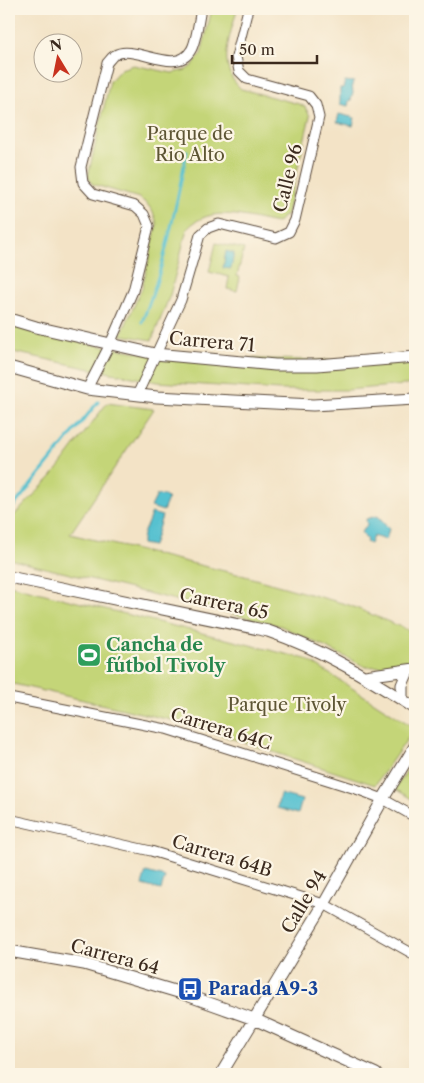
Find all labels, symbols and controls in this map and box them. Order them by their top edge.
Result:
north arrow [32,32,82,82]
scale bar [232,32,316,64]
text: N [48,35,63,55]
text: 50 m [239,40,275,59]
park label: Parque de Rio Alto [147,123,233,166]
street label: Calle 96 [269,141,307,215]
street label: Carrera 71 [168,327,256,357]
street label: Carrera 65 [178,584,270,624]
place label: Cancha de fútbol Tivoly [106,634,226,677]
sports icon: Cancha de fútbol Tivoly [76,642,102,668]
park label: Parque Tivoly [228,694,347,716]
street label: Carrera 64C [168,703,274,755]
street label: Carrera 64B [169,830,275,882]
street label: Calle 94 [277,866,331,938]
street label: Carrera 64 [68,935,162,979]
bus stop icon: Parada A9-3 [177,976,203,1002]
place label: Parada A9-3 [208,978,318,1000]

